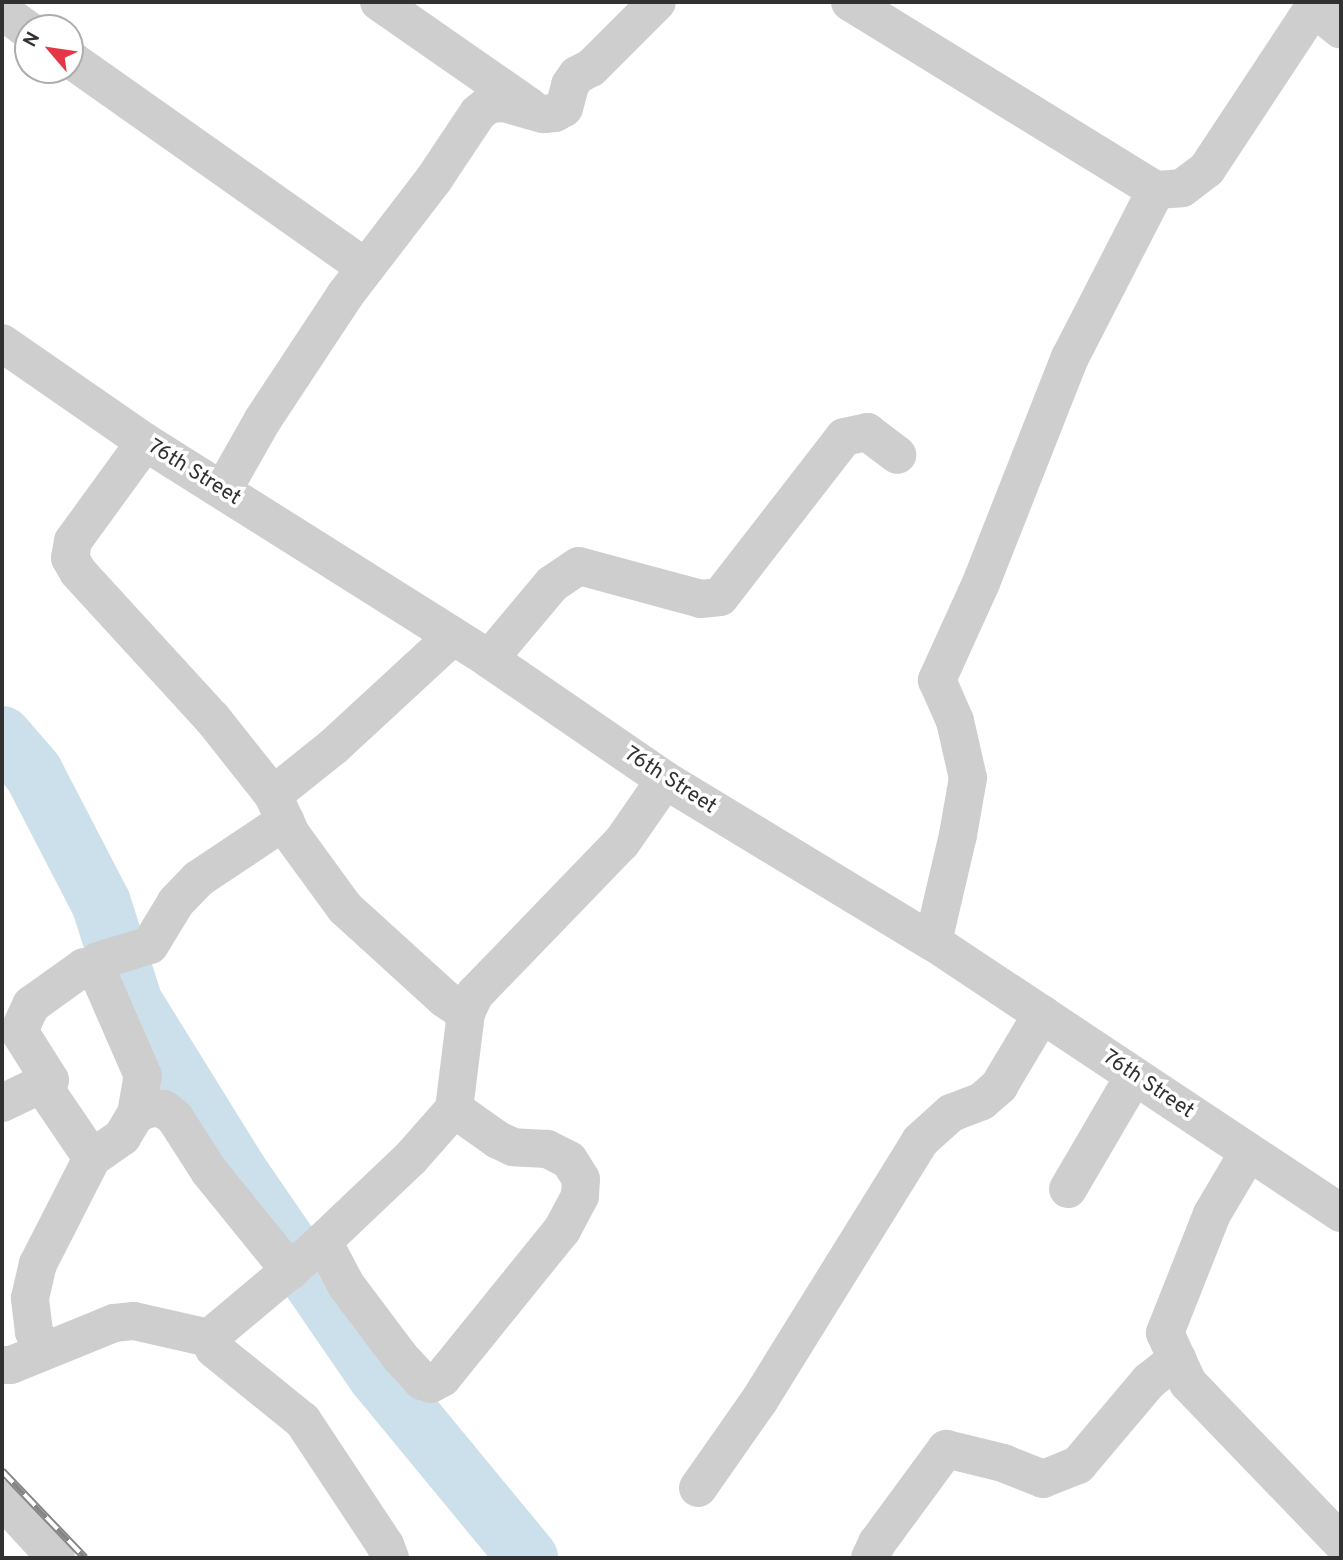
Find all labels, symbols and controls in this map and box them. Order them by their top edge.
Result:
north arrow [14,14,84,84]
text: N [19,28,46,52]
street label: 76th Street [143,435,245,511]
street label: 76th Street [619,742,721,820]
street label: 76th Street [1098,1045,1198,1125]

